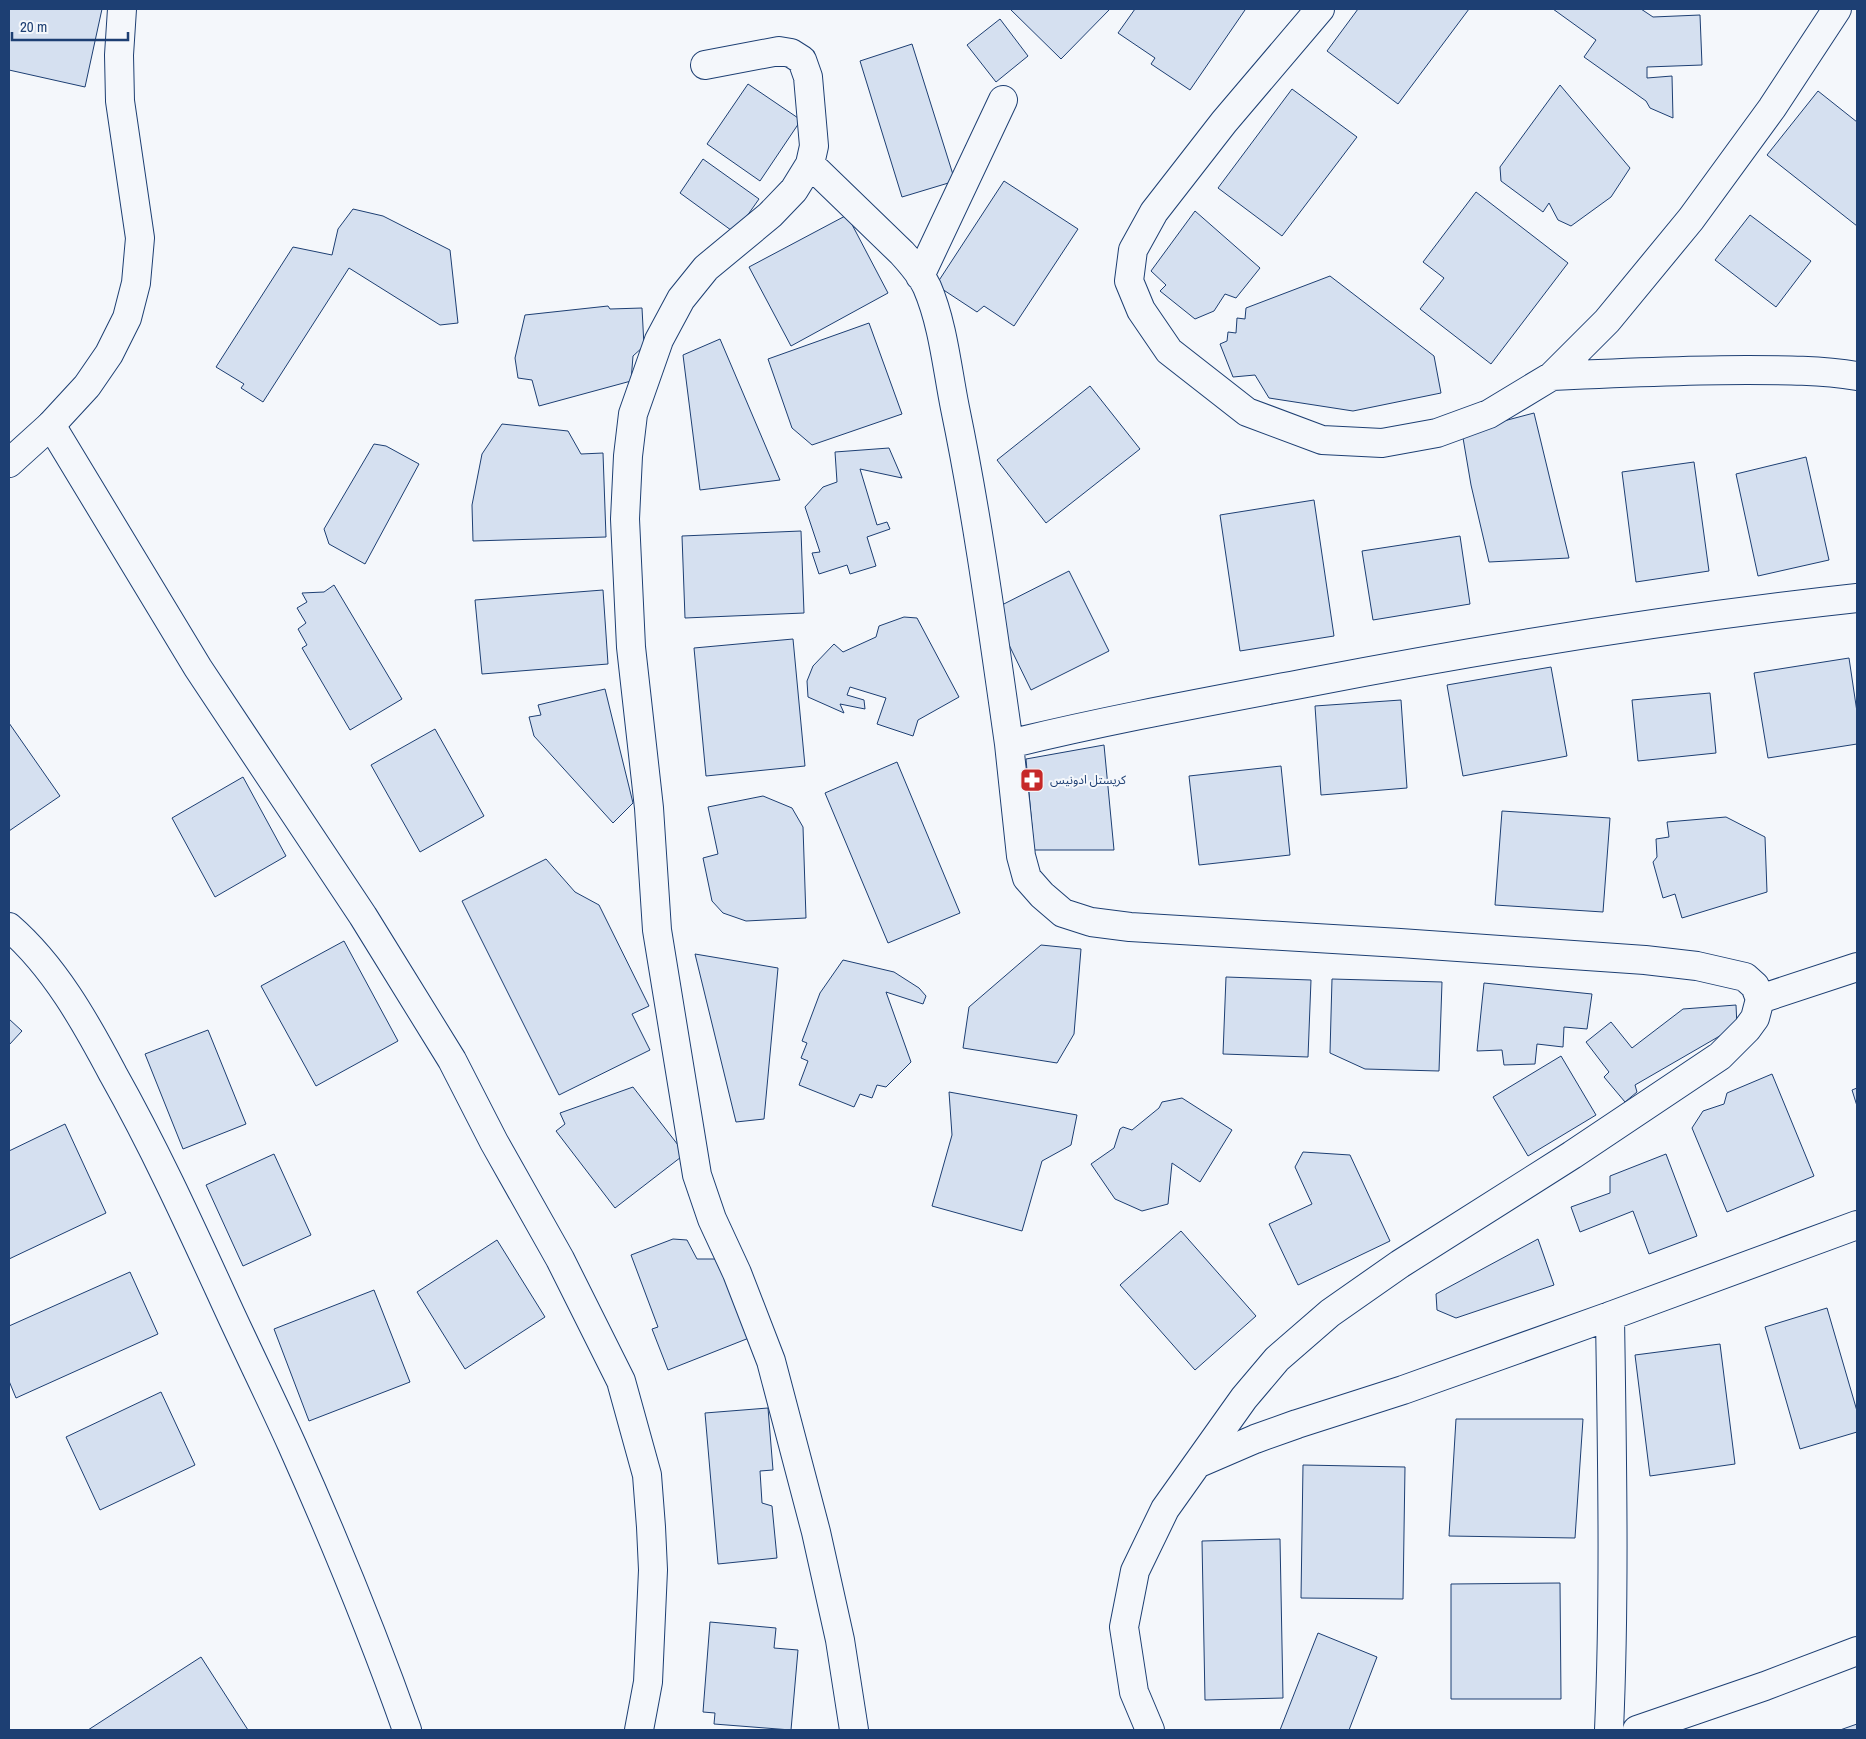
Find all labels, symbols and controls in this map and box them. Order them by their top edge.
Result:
scale bar [12,10,129,42]
text: 20 m [20,16,47,37]
pharmacy icon: كريستل ادونيس [1019,767,1045,793]
place label: كريستل ادونيس [1050,772,1127,788]

